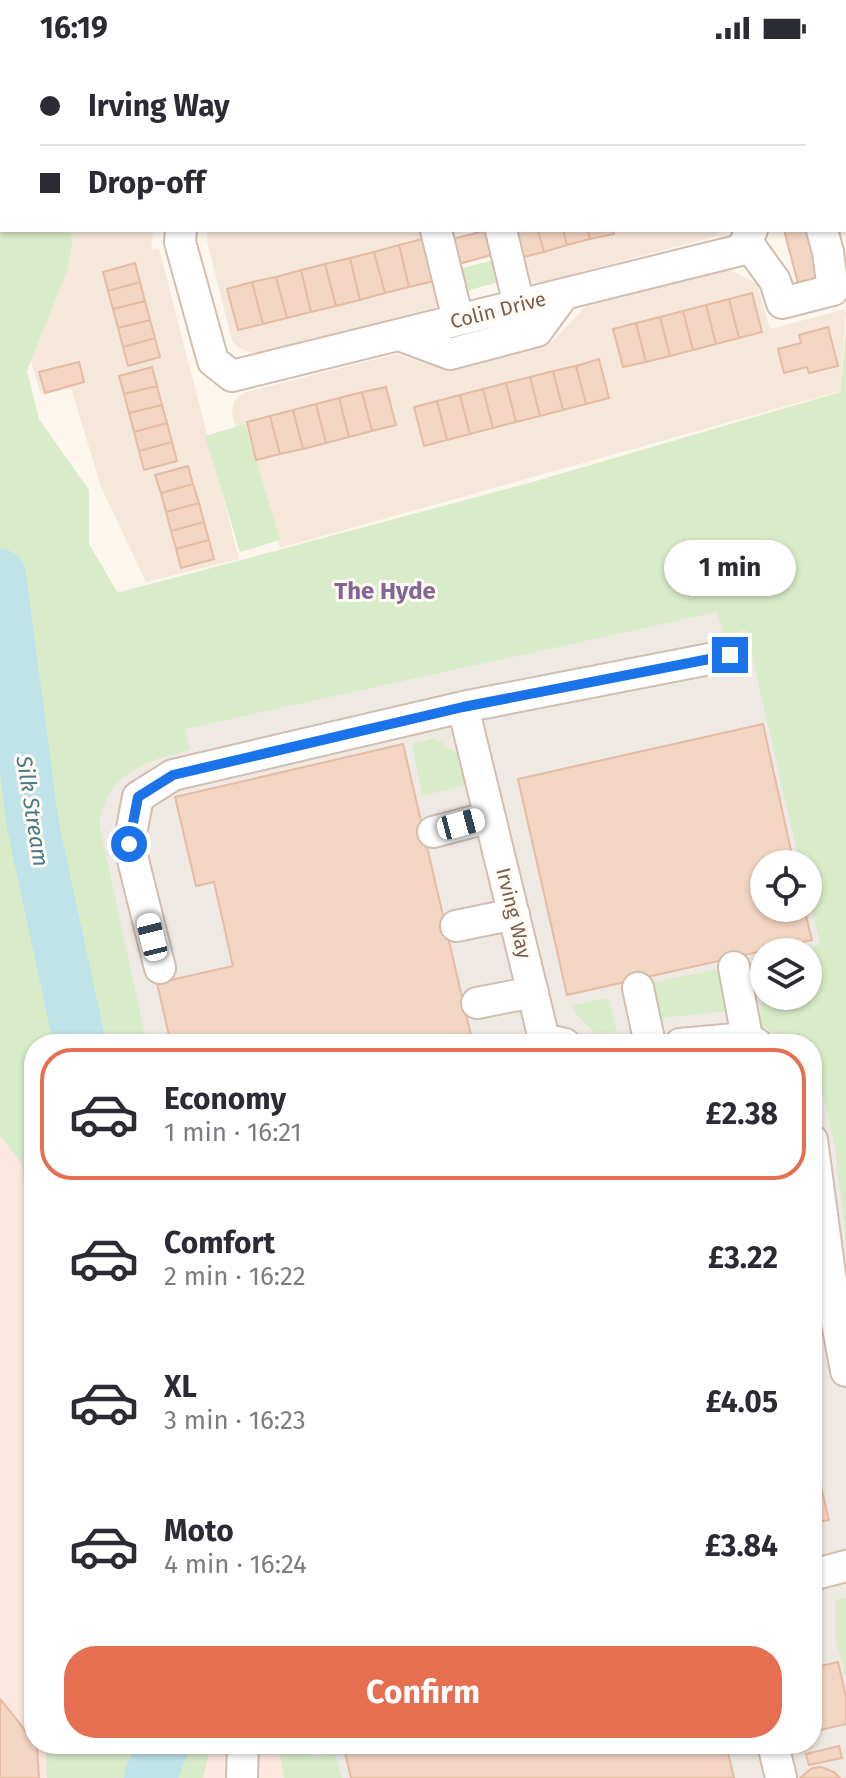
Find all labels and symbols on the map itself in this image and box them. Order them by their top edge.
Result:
street label: Colin Drive [448,287,548,333]
callout: 1 min [664,539,796,595]
district label: The Hyde [334,577,436,605]
route end [712,637,748,673]
water label: Silk Stream [10,753,55,868]
car [435,806,487,842]
route start [111,826,147,862]
street label: Irving Way [491,865,537,961]
car [135,911,169,963]

